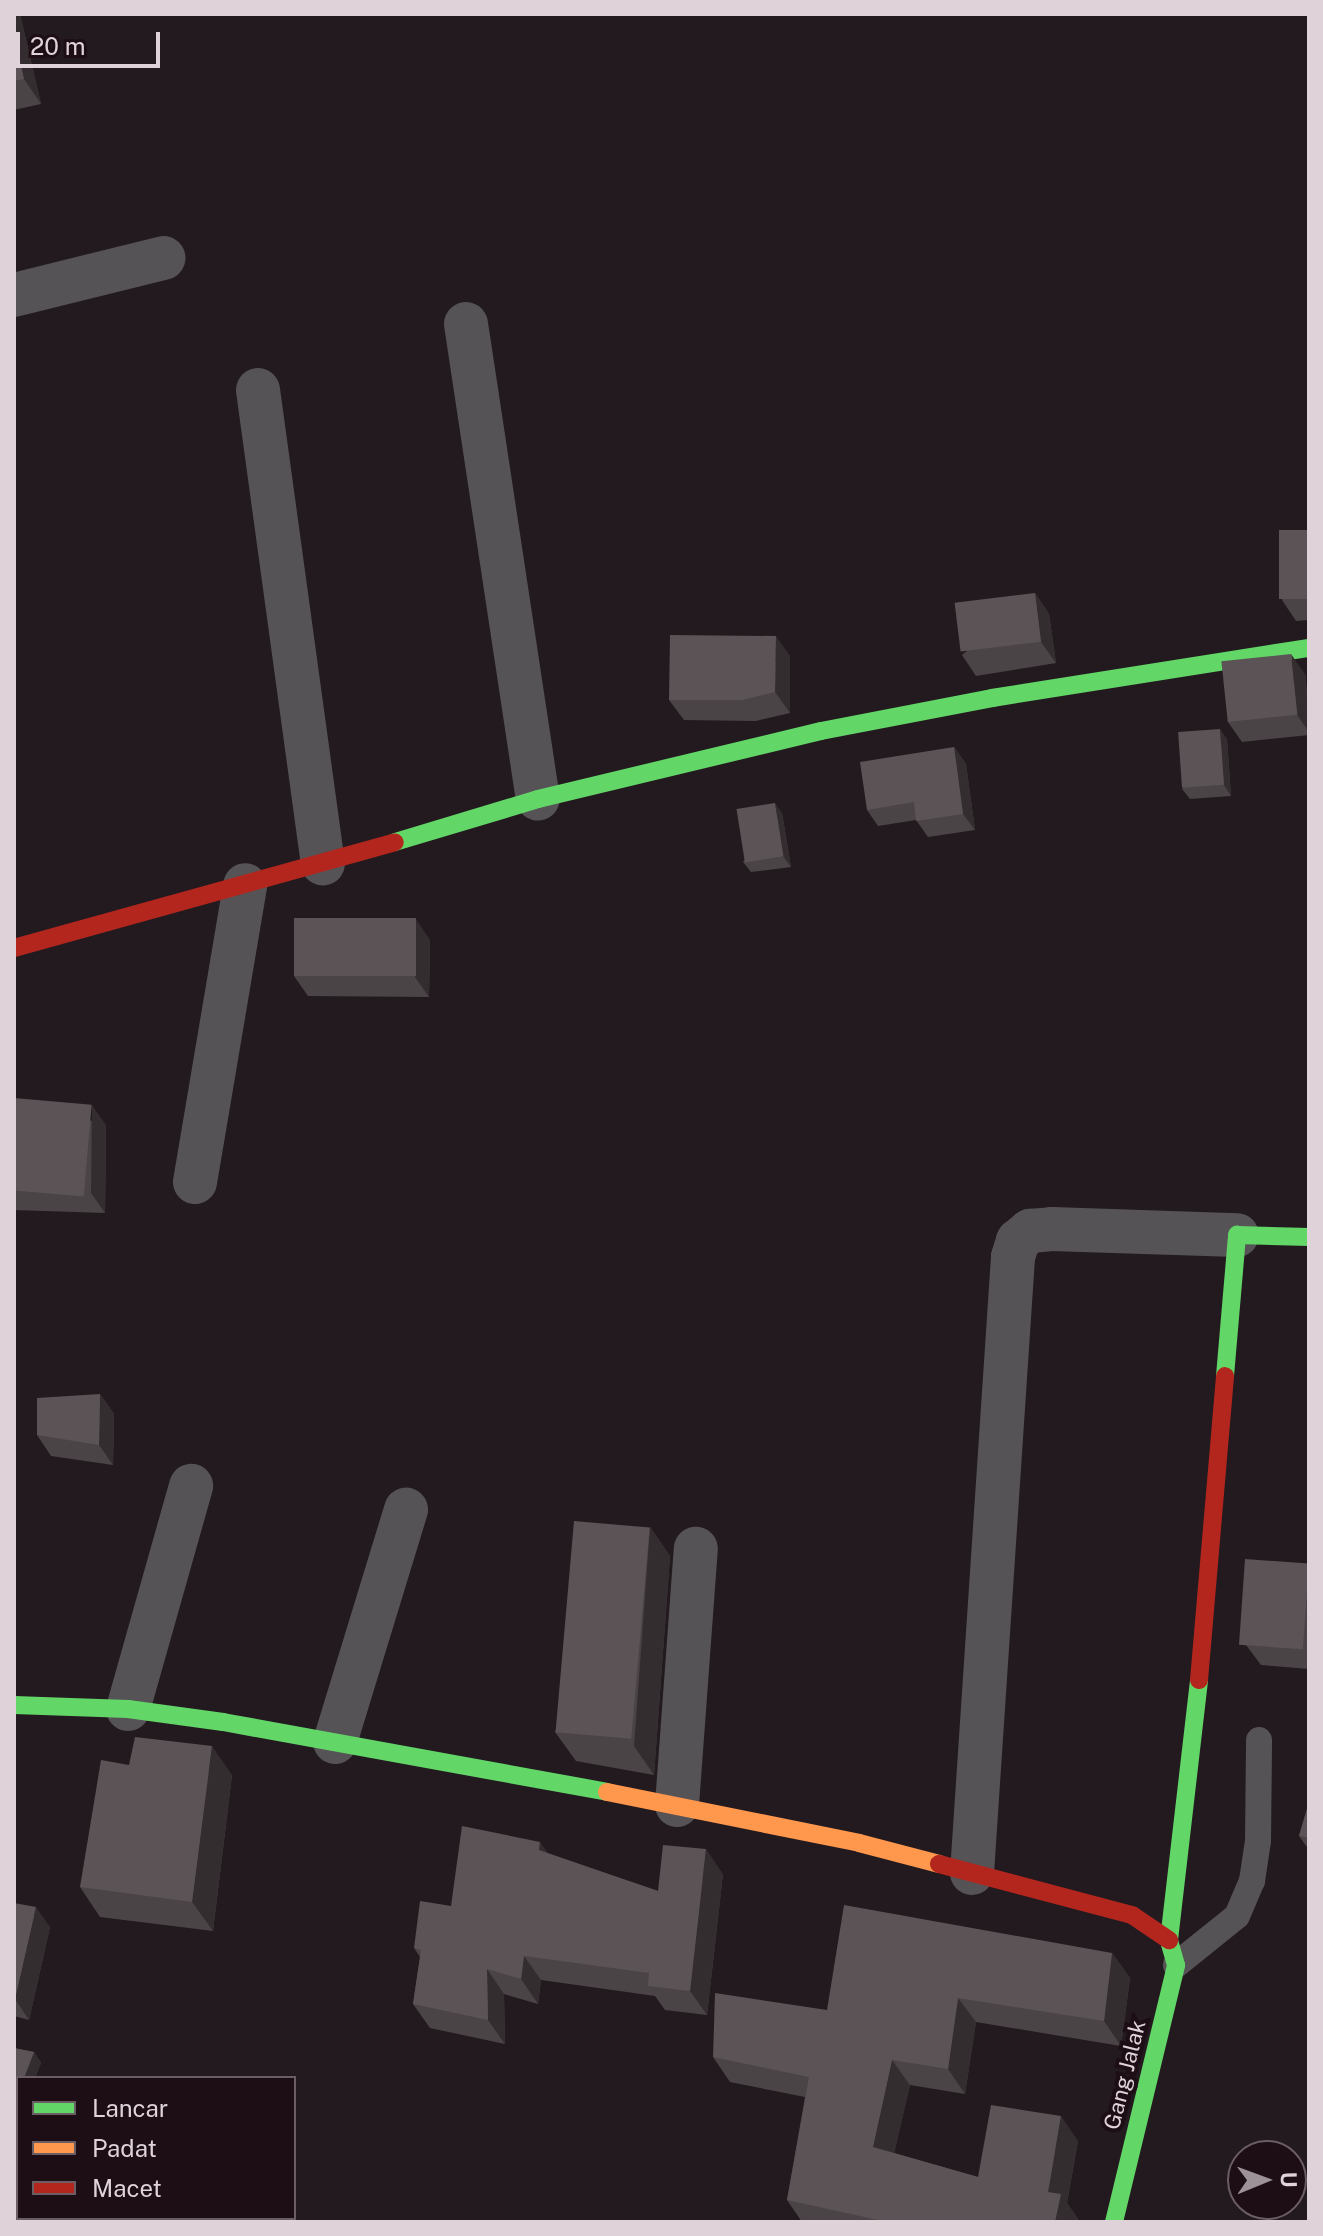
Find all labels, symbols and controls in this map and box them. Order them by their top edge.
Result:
scale bar [20,16,164,66]
text: 20 m [30,32,86,60]
street label: Gang Jalak [1099,2018,1151,2132]
legend [16,2076,296,2220]
text: Lancar [92,2094,168,2122]
text: Padat [92,2134,157,2162]
north arrow [1227,2140,1307,2220]
text: U [1276,2171,1302,2188]
text: Macet [92,2174,162,2202]

